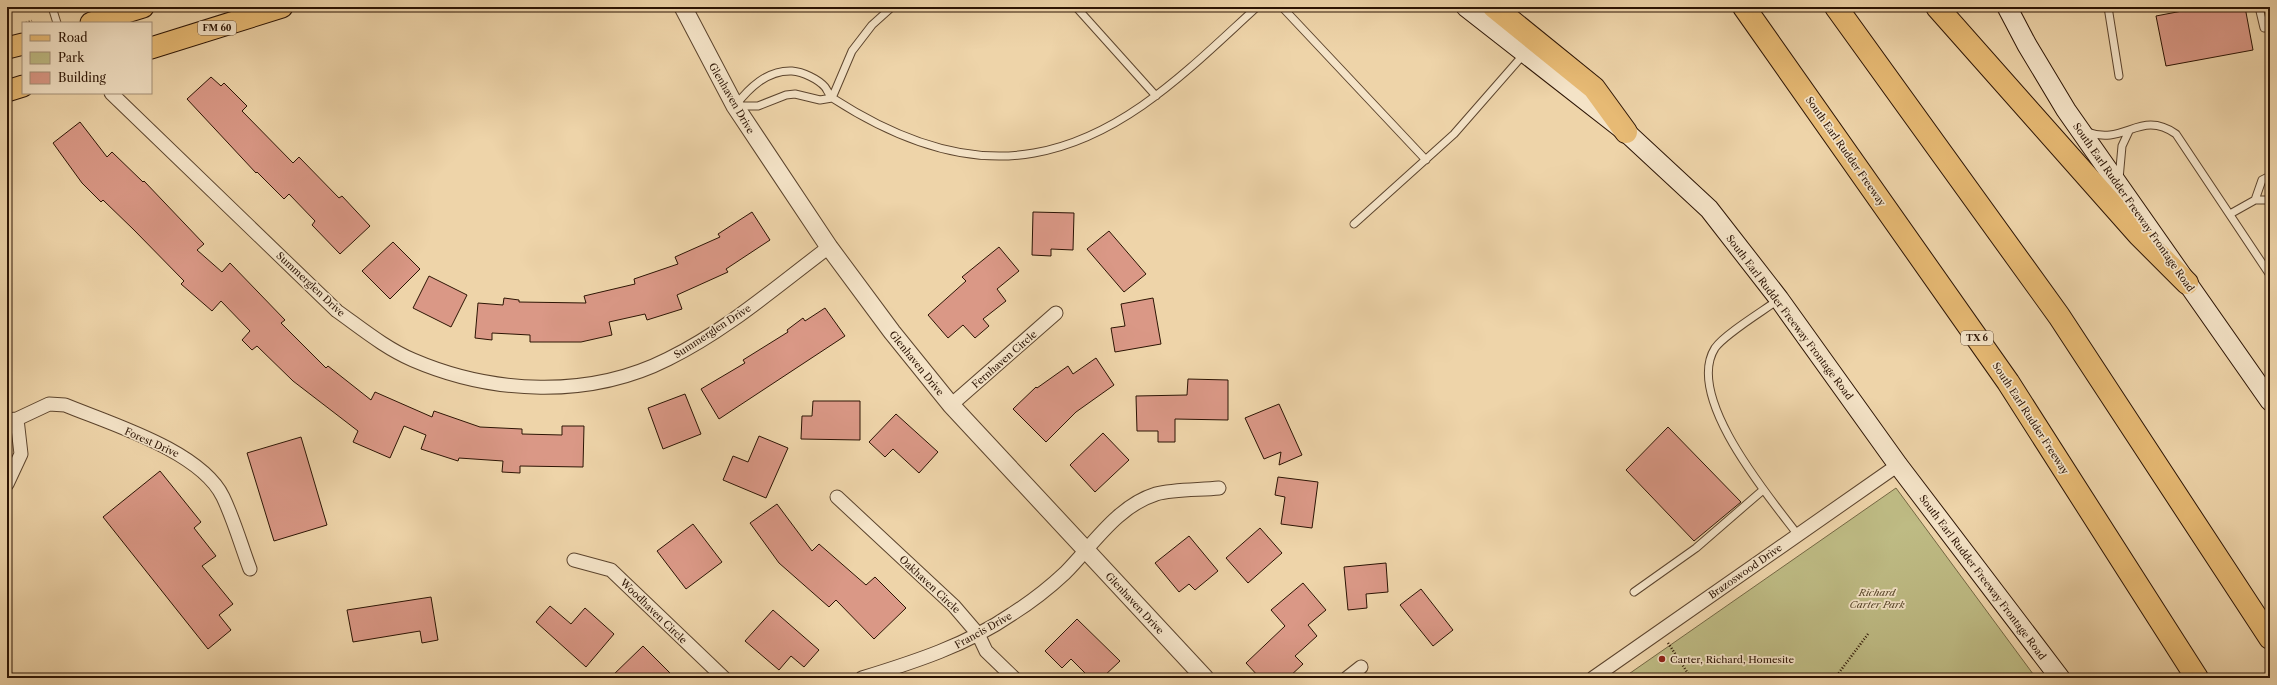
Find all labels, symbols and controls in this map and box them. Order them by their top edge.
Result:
road number: FM 60 [198,21,236,35]
legend [22,22,152,94]
text: Road [58,30,88,45]
text: Park [58,50,85,65]
street label: Glenhaven Drive [706,60,757,136]
text: Building [58,70,106,85]
street label: South Earl Rudder Freeway [1803,94,1889,209]
street label: South Earl Rudder Freeway Frontage Road [2070,120,2197,294]
street label: South Earl Rudder Freeway Frontage Road [1723,232,1856,402]
street label: Summerglen Drive [274,249,348,320]
street label: Summerglen Drive [671,301,754,361]
street label: Fernhaven Circle [969,327,1040,391]
street label: Glenhaven Drive [886,328,947,399]
road number: TX 6 [1961,331,1993,345]
street label: South Earl Rudder Freeway [1989,360,2072,477]
street label: Forest Drive [122,425,181,460]
street label: South Earl Rudder Freeway Frontage Road [1916,492,2049,662]
street label: Brazoswood Drive [1706,541,1785,602]
street label: Oakhaven Circle [896,553,963,616]
street label: Glenhaven Drive [1103,570,1167,637]
street label: Woodhaven Circle [617,575,690,647]
park label: Richard Carter Park [1849,586,1905,611]
street label: Francis Drive [952,609,1014,652]
place label: Carter, Richard, Homesite [1670,653,1795,666]
marker: Carter, Richard, Homesite [1657,654,1667,664]

